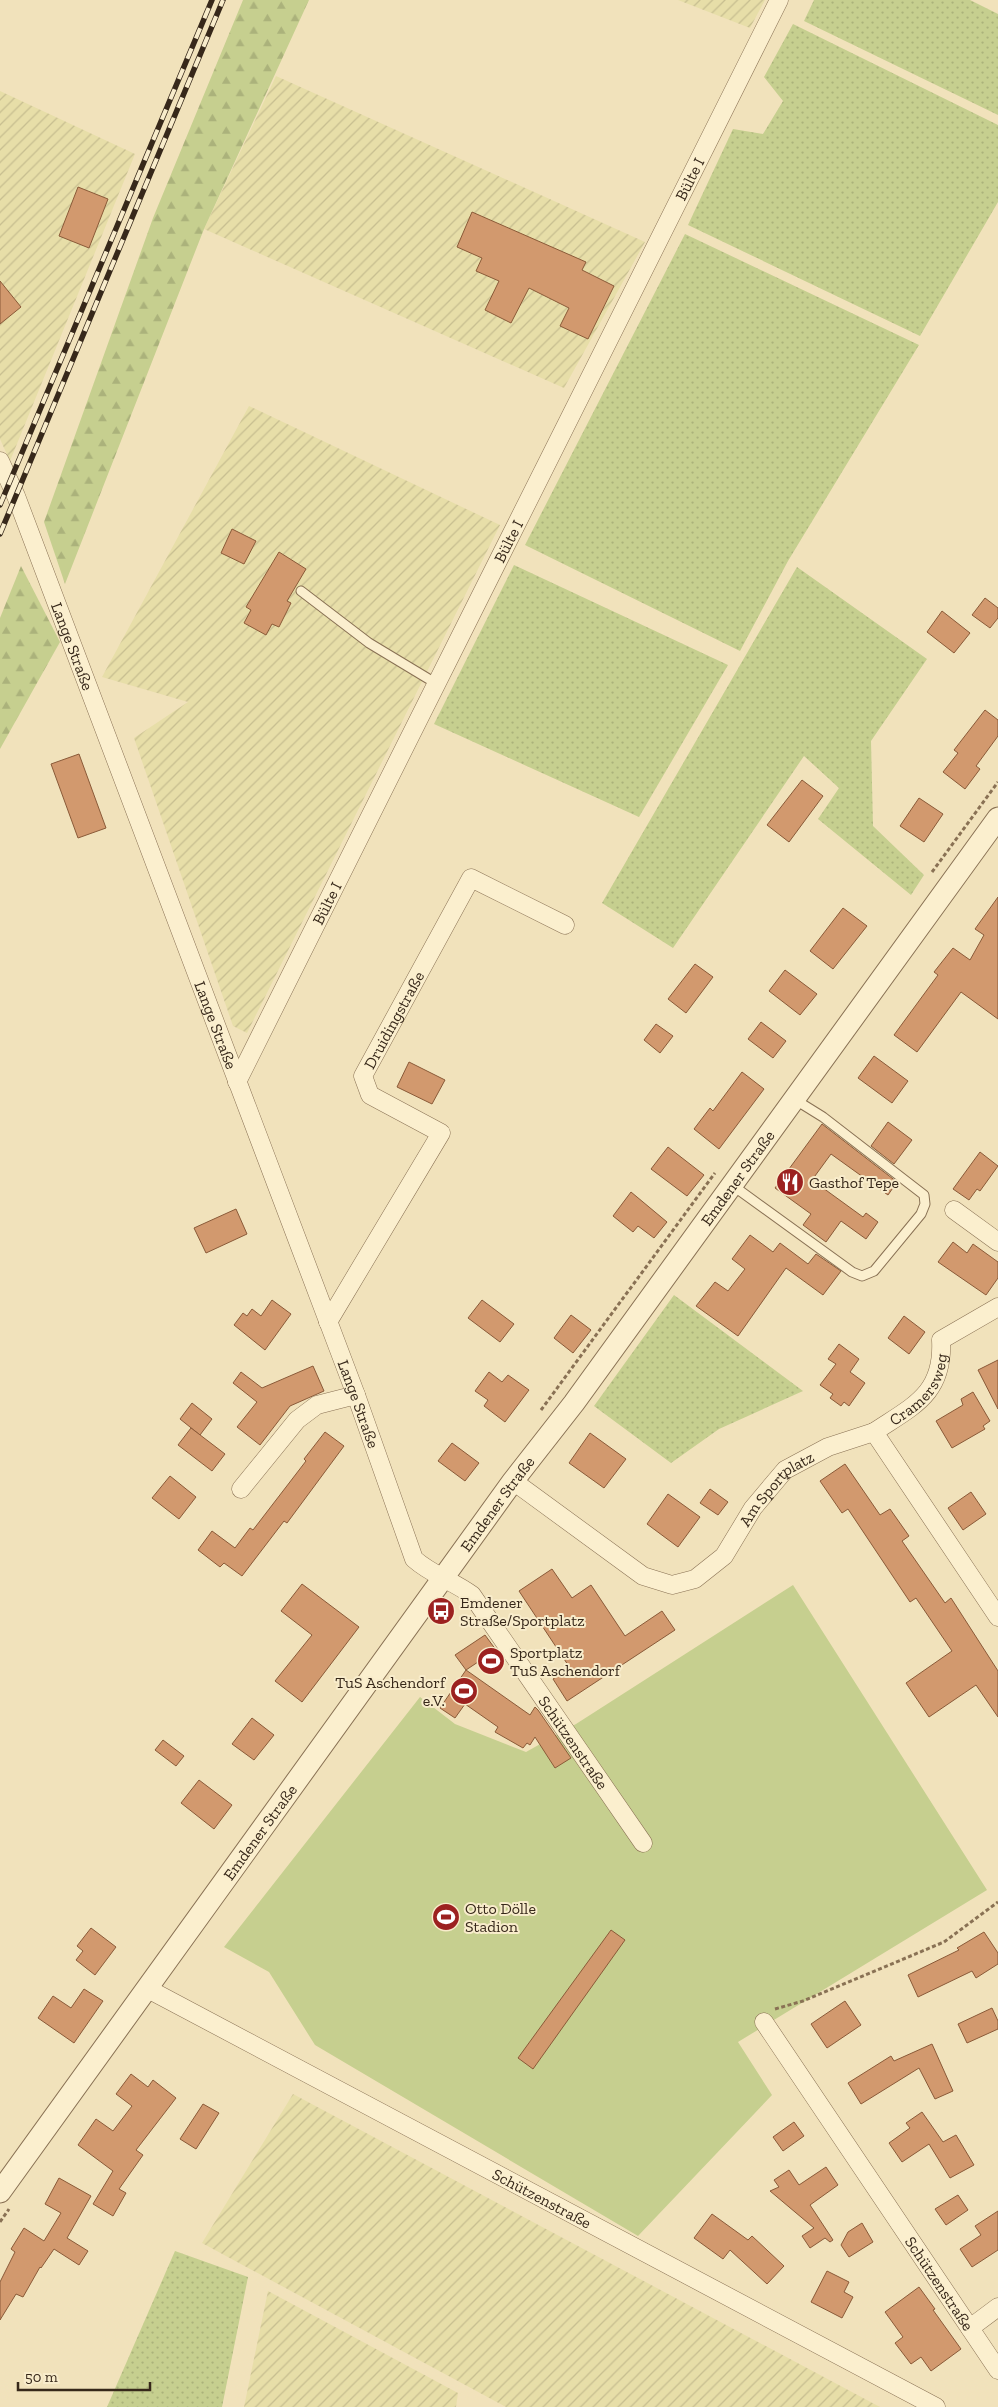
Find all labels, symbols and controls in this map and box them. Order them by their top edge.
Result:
street label: Bülte I [671,154,708,203]
street label: Bülte I [489,517,527,566]
street label: Lange Straße [48,600,98,693]
street label: Bülte I [308,879,345,928]
street label: Druidingstraße [359,968,428,1072]
street label: Lange Straße [191,978,241,1072]
street label: Emdener Straße [696,1126,778,1229]
restaurant icon: Gasthof Tepe [775,1167,805,1197]
place label: Gasthof Tepe [809,1173,899,1192]
street label: Cramersweg [886,1352,951,1429]
street label: Lange Straße [334,1357,384,1451]
street label: Am Sportplatz [735,1447,817,1529]
street label: Emdener Straße [456,1452,538,1555]
place label: Emdener Straße/Sportplatz [460,1593,585,1630]
bus stop icon: Emdener Straße/Sportplatz [426,1596,456,1626]
place label: Sportplatz TuS Aschendorf [510,1643,622,1680]
sports icon: Sportplatz TuS Aschendorf [476,1646,506,1676]
place label: TuS Aschendorf e.V. [335,1673,447,1710]
sports icon: TuS Aschendorf e.V. [449,1676,479,1706]
street label: Schützenstraße [535,1692,612,1793]
street label: Emdener Straße [219,1780,301,1883]
place label: Otto Dölle Stadion [465,1899,536,1936]
sports icon: Otto Dölle Stadion [431,1902,461,1932]
street label: Schützenstraße [489,2164,595,2232]
street label: Schützenstraße [901,2233,978,2334]
scale bar [18,2360,150,2392]
text: 50 m [25,2368,58,2386]

